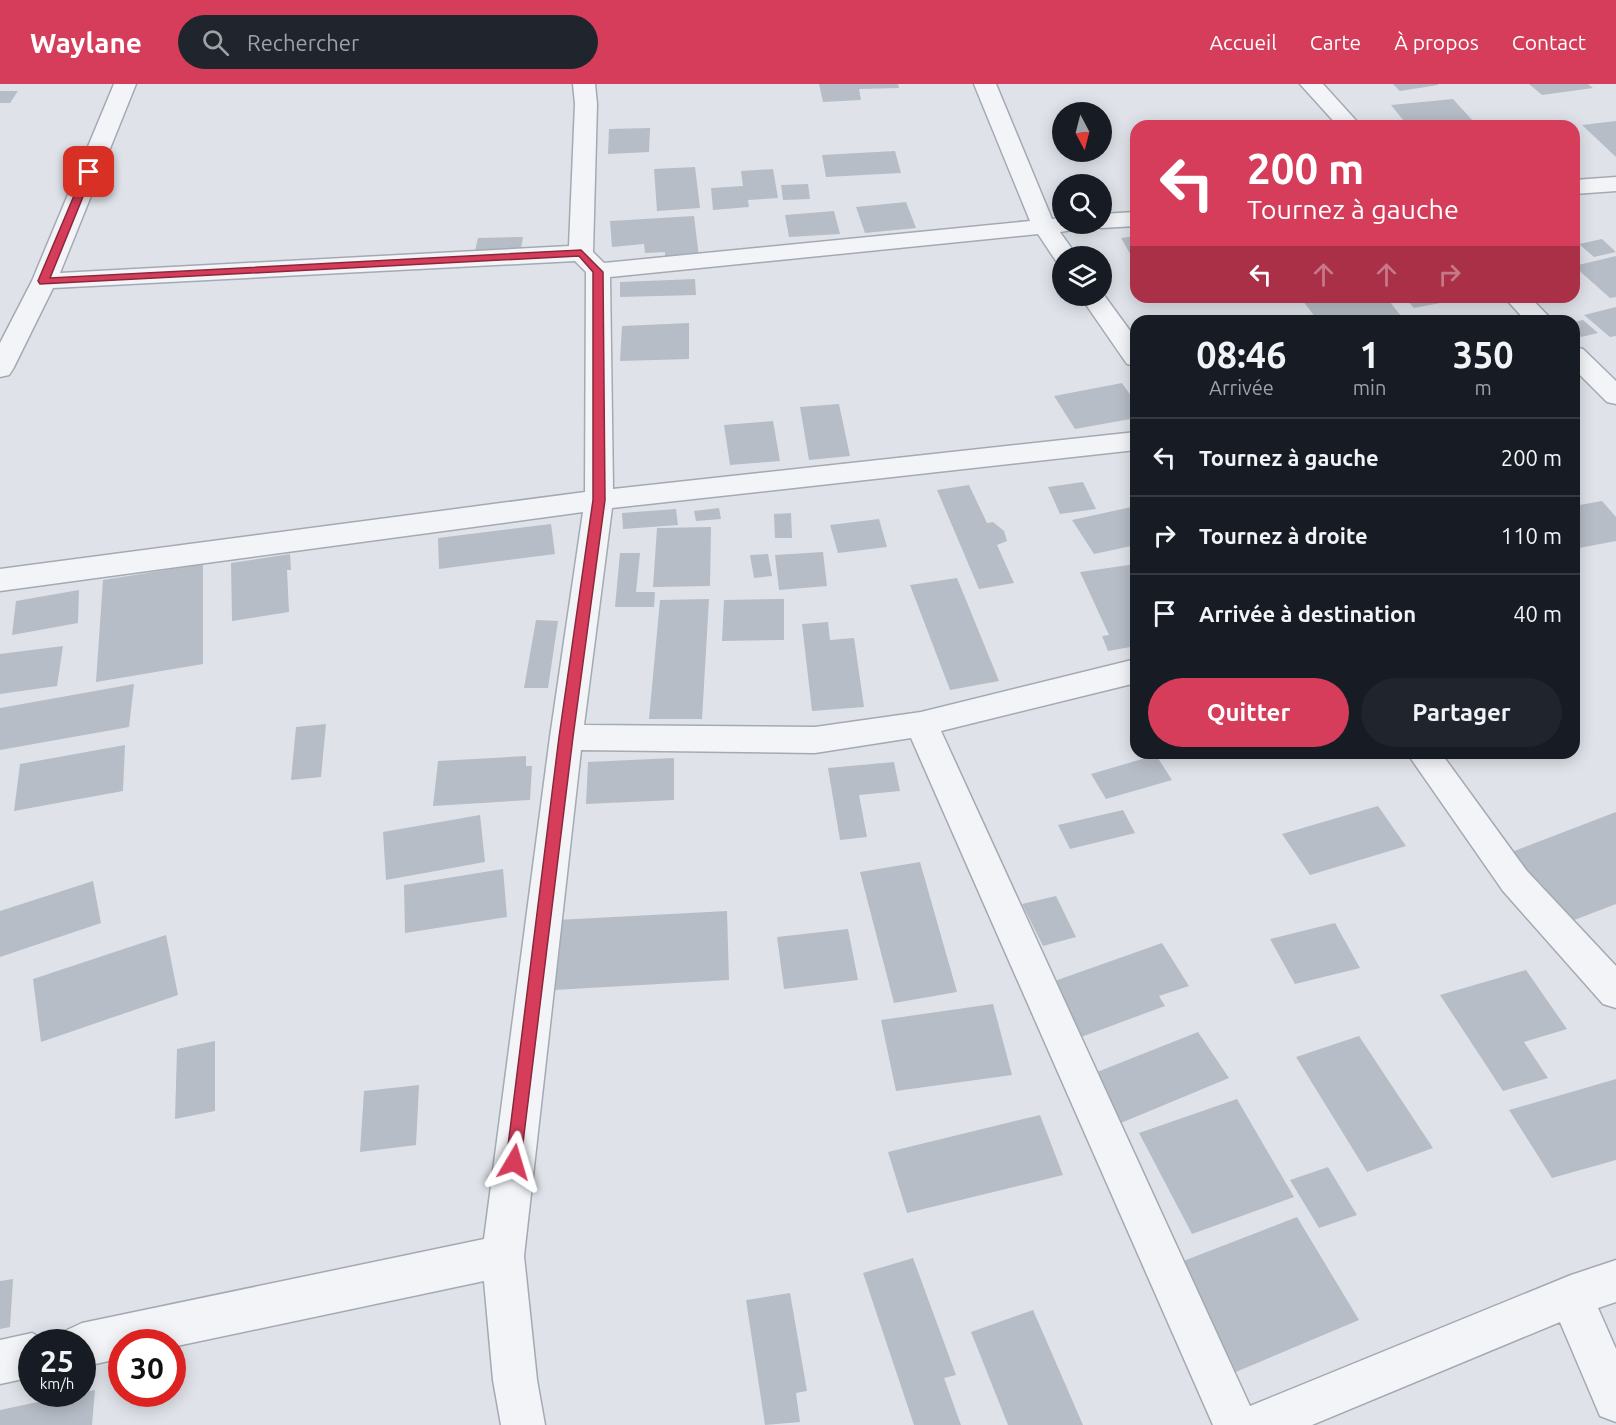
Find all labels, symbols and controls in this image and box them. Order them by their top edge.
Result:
search box [178,15,598,69]
icon: search [199,26,232,59]
text: Waylane [30,27,142,58]
text: Rechercher [247,30,359,55]
text: Accueil [1209,30,1277,54]
text: Carte [1310,30,1361,54]
text: À propos [1394,30,1479,54]
text: Contact [1512,30,1586,54]
north arrow [1052,102,1112,162]
map controls [1052,102,1112,306]
icon: left [1148,144,1226,222]
text: 200 m [1247,145,1364,192]
pin [63,146,114,197]
icon: arrive [72,155,105,188]
button: search [1052,174,1112,234]
text: Tournez à gauche [1247,194,1459,224]
button: layers [1052,246,1112,306]
icon: left [1244,258,1277,291]
icon: ahead [1307,258,1340,291]
icon: ahead [1370,258,1403,291]
icon: right [1433,258,1466,291]
text: 08:46 [1196,334,1286,375]
text: 1 [1359,334,1380,375]
text: 350 [1453,334,1514,375]
text: Arrivée [1209,376,1274,399]
text: min [1353,376,1386,399]
text: m [1475,376,1492,399]
icon: left [1148,441,1181,474]
text: Tournez à gauche [1199,445,1379,470]
text: 200 m [1501,445,1562,470]
icon: right [1148,519,1181,552]
text: Tournez à droite [1199,523,1368,548]
text: 110 m [1501,523,1562,548]
icon: arrive [1148,597,1181,630]
text: Arrivée à destination [1199,601,1416,626]
text: 40 m [1513,601,1562,626]
button: Quitter [1148,678,1349,747]
button: Partager [1361,678,1562,747]
position arrow [482,1130,546,1194]
speed limit sign: 30 [108,1329,186,1407]
text: 25 [40,1344,74,1378]
text: km/h [40,1375,74,1392]

